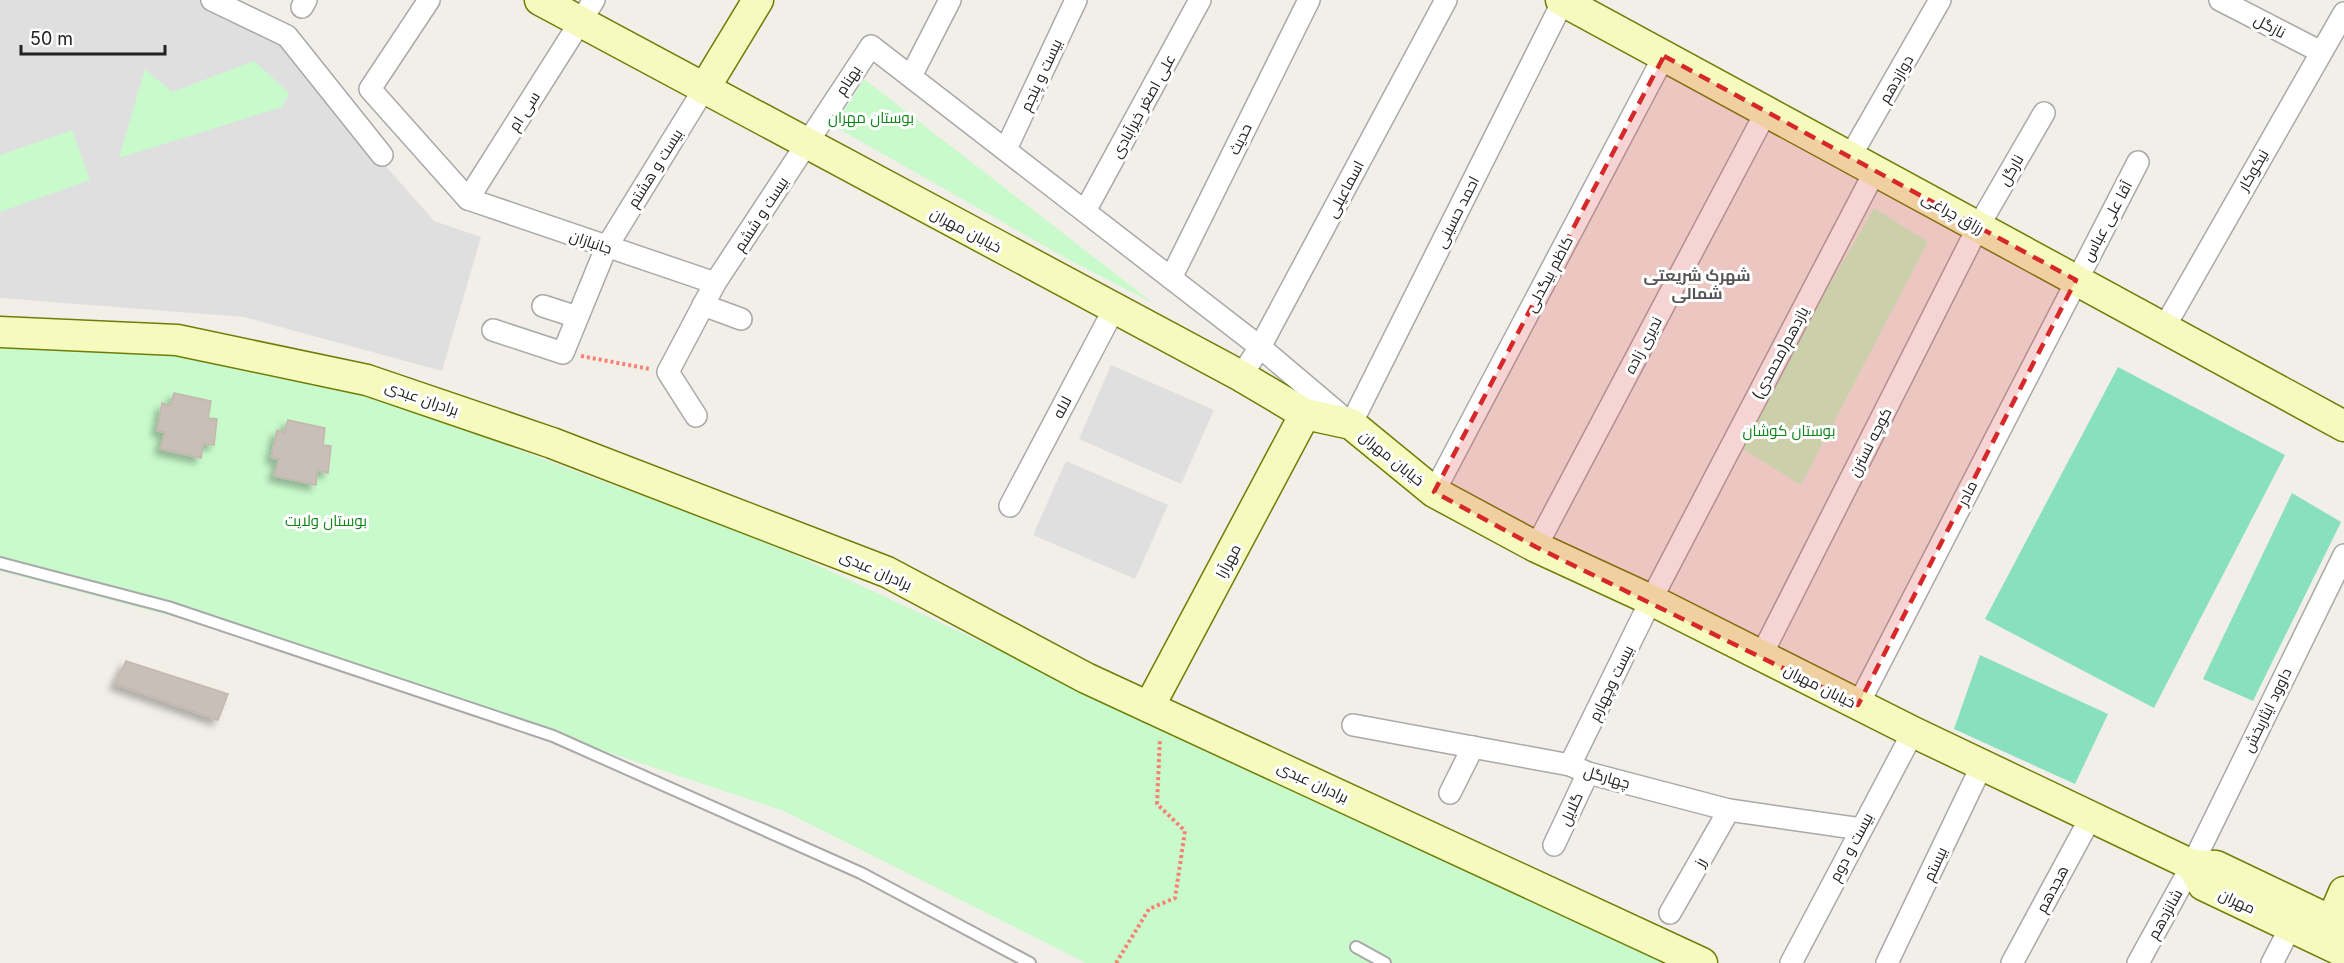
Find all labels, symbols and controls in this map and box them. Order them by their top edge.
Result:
street label: نازگل [2251,10,2289,43]
scale bar [21,18,165,56]
text: 50 m [30,28,73,49]
street label: بیست و پنجم [1016,36,1067,115]
street label: علی اصغر خیرآبادی [1107,51,1180,162]
street label: دوازدهم [1875,52,1918,107]
street label: بهنام [831,61,866,99]
street label: سی ام [504,88,545,135]
park label: بوستان مهران [828,108,914,128]
street label: حدیث [1224,120,1256,158]
street label: بیست و هشتم [623,125,688,211]
street label: نیکوکار [2233,146,2272,195]
street label: نارگل [1995,151,2028,190]
street label: اسماعیلی [1322,157,1369,221]
street label: بیست و ششم [730,173,793,256]
street label: احمد حسینی [1431,173,1484,252]
street label: آقا علی عباس [2078,177,2137,265]
street label: رزاق چراغی [1918,188,1987,239]
street label: خیابان مهران [927,203,1005,258]
street label: جانبازان [567,226,615,259]
street label: کاظم بیگدلی [1521,233,1578,316]
district label: شهرک شریعتی شمالی [1643,265,1751,303]
street label: یازدهم(محمدی) [1748,303,1813,403]
street label: ندیری زاده [1620,313,1667,377]
street label: برادران عبدی [382,377,461,420]
street label: لاله [1048,393,1076,421]
street label: کوچه نسترن [1844,404,1896,480]
park label: بوستان کوشان [1743,421,1836,441]
street label: خیابان مهران [1355,426,1428,491]
street label: مادر [1952,477,1981,509]
park label: بوستان ولایت [285,511,367,531]
street label: مهرآرا [1211,541,1246,582]
street label: برادران عبدی [837,546,915,595]
street label: بیست وچهارم [1584,642,1638,724]
street label: خیابان مهران [1781,660,1859,713]
street label: داوود ایثاربخش [2238,665,2297,756]
street label: برادران عبدی [1274,757,1352,808]
street label: چهارگل [1581,761,1632,794]
street label: گلایل [1555,789,1588,829]
street label: بیست و دوم [1825,809,1878,885]
street label: بیستم [1919,844,1952,885]
street label: رز [1689,854,1710,871]
street label: هجدهم [2032,862,2073,916]
street label: مهران [2215,884,2258,919]
street label: شانزدهم [2144,886,2187,943]

